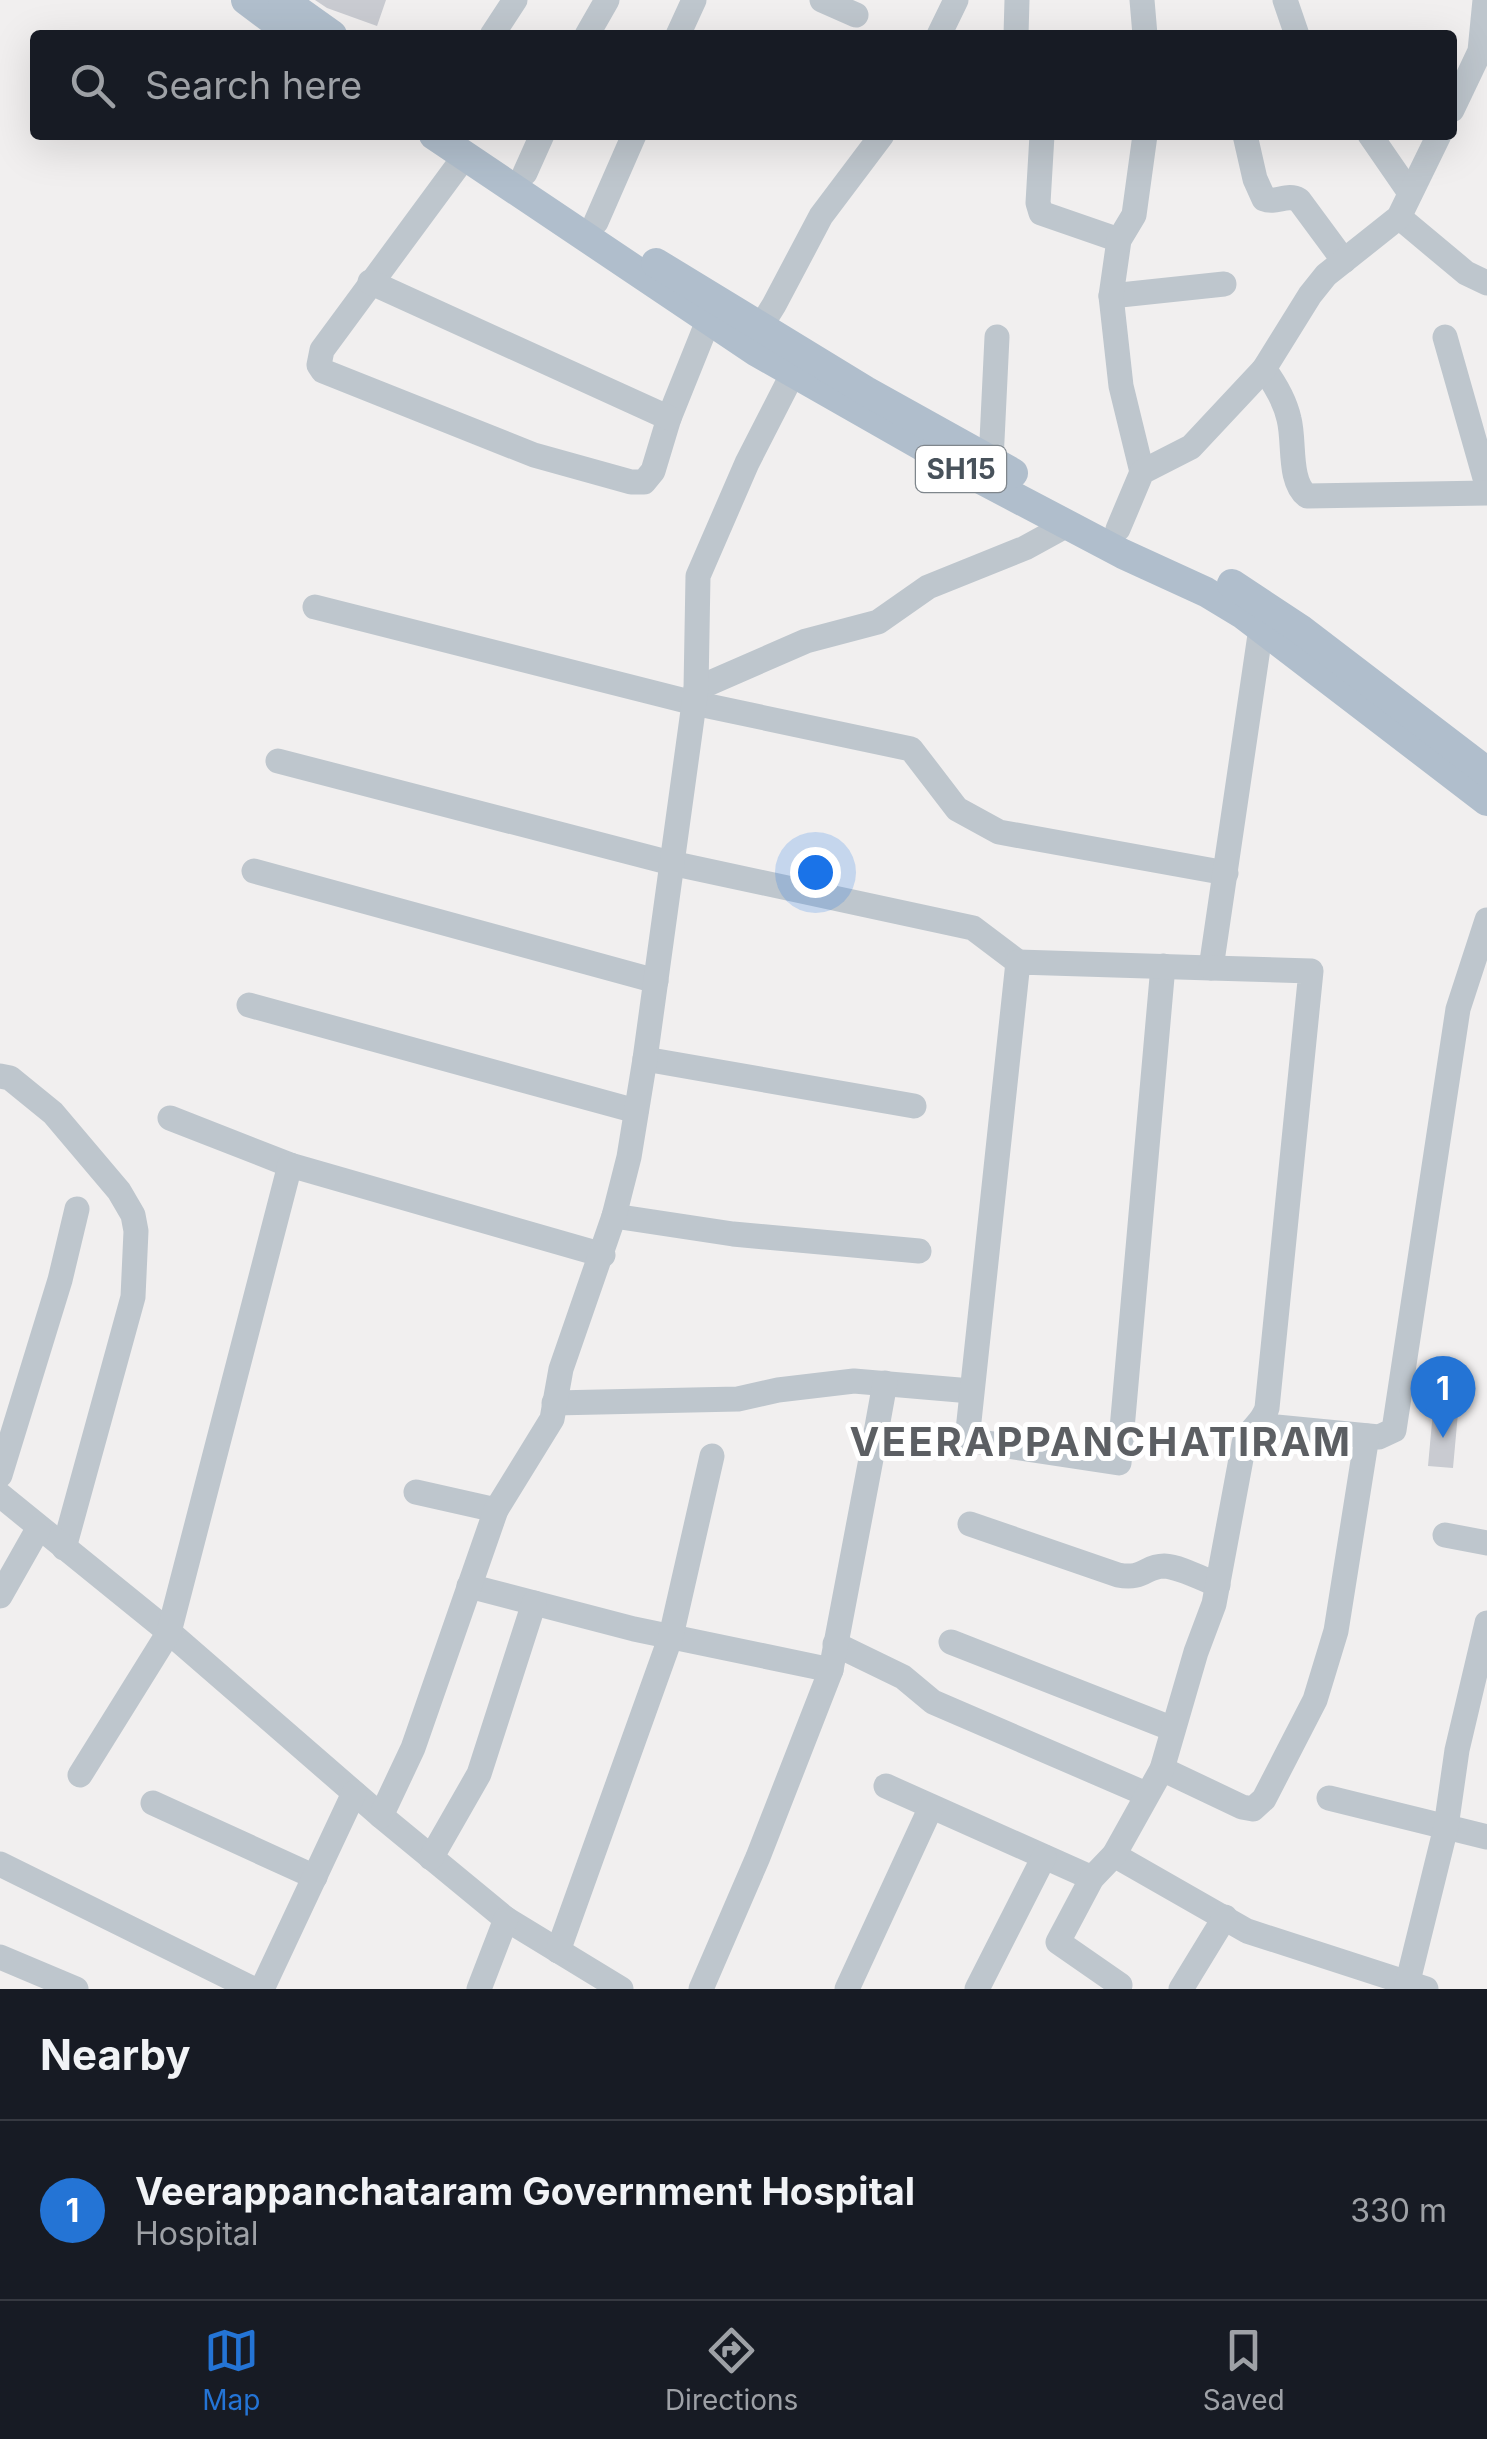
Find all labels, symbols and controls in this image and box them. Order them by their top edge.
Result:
search box [30,30,1457,140]
icon: search [65,58,120,113]
text: Search here [145,62,362,108]
road number: SH15 [916,446,1006,492]
your location [790,847,841,898]
pin: 1 [1410,1356,1476,1438]
district label: VEERAPPANCHATIRAM [849,1417,1353,1466]
text: Nearby [40,2029,191,2080]
text: Veerappanchataram Government Hospital [135,2168,915,2214]
text: 1 [66,2191,79,2230]
text: 330 m [1350,2191,1447,2230]
text: Hospital [135,2214,259,2253]
tab: Map [202,2323,260,2417]
tab: Directions [665,2323,798,2417]
tab: Saved [1203,2323,1285,2417]

